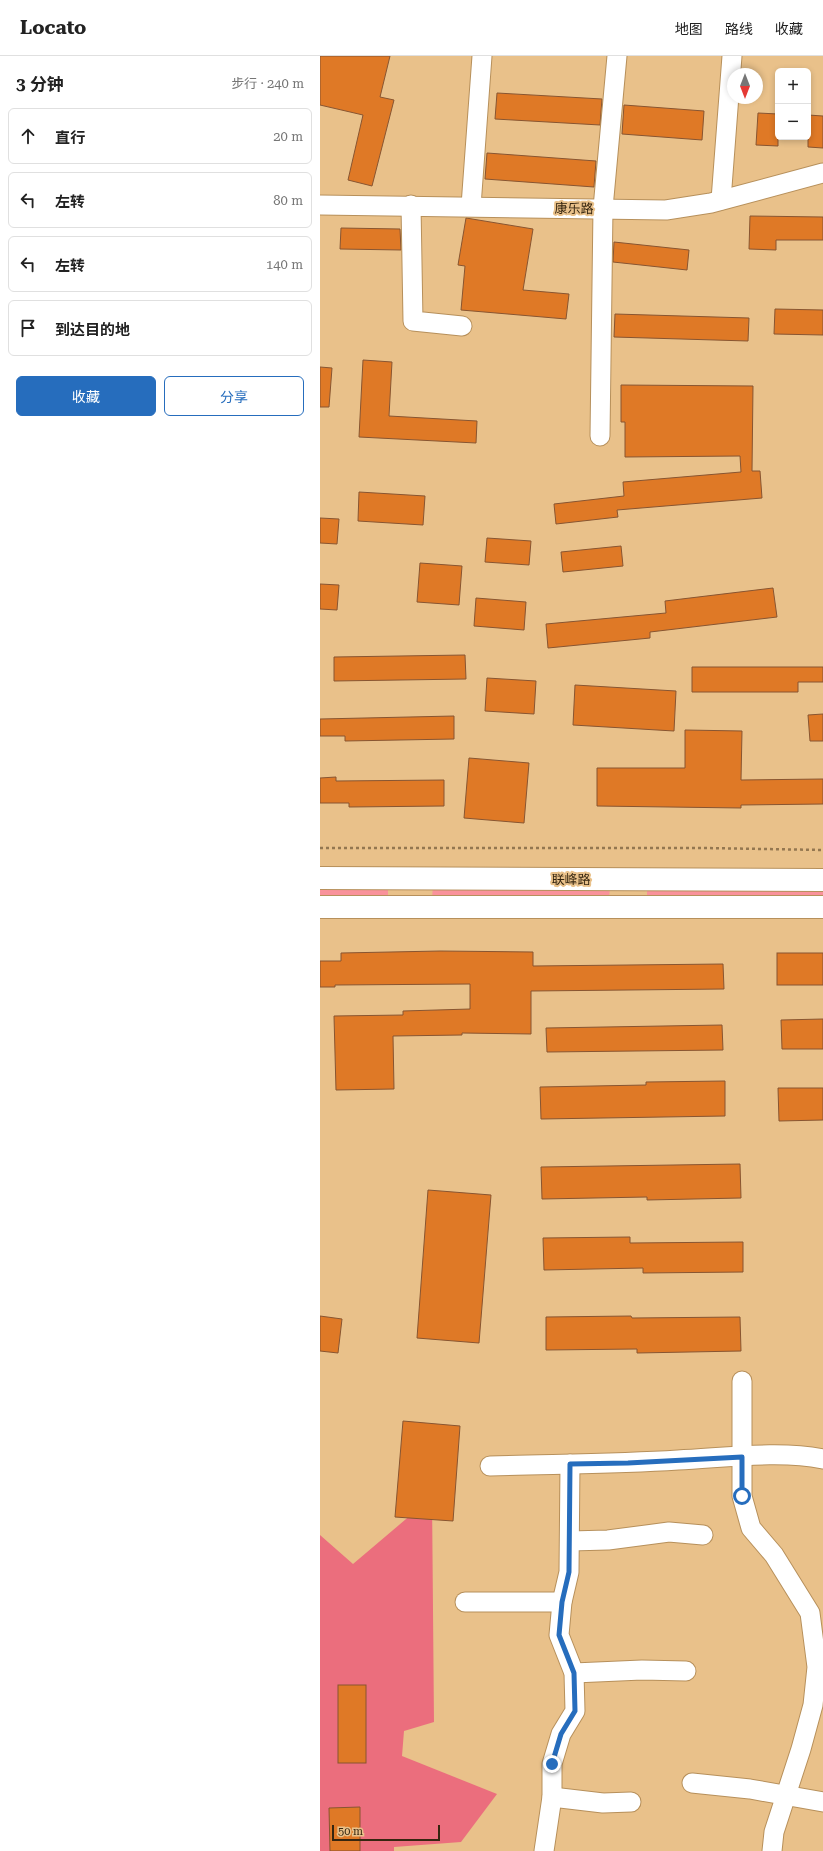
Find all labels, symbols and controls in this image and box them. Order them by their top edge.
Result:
text: Locato [20,16,86,39]
text: 地图 [675,21,703,37]
text: 路线 [725,21,753,37]
text: 收藏 [775,21,803,37]
north arrow [727,68,763,104]
map controls [775,68,811,140]
button: + [775,68,811,104]
text: 3 分钟 [16,74,64,94]
text: 步行 · 240 m [231,76,304,91]
button: − [775,104,811,140]
icon: ahead [17,125,39,147]
text: 直行 [55,129,85,147]
text: 20 m [273,129,303,144]
icon: left [17,189,39,211]
text: 左转 [55,193,85,211]
text: 80 m [273,193,303,208]
street label: 康乐路 [554,201,594,216]
icon: left [17,253,39,275]
text: 左转 [55,257,85,275]
text: 140 m [266,257,303,272]
icon: arrive [17,317,39,339]
text: 到达目的地 [55,321,130,339]
button: 收藏 [16,376,156,416]
button: 分享 [164,376,304,416]
street label: 联峰路 [551,872,591,887]
route start [733,1487,751,1505]
route end [543,1755,561,1773]
scale bar [332,1823,440,1842]
text: 50 m [338,1825,363,1838]

